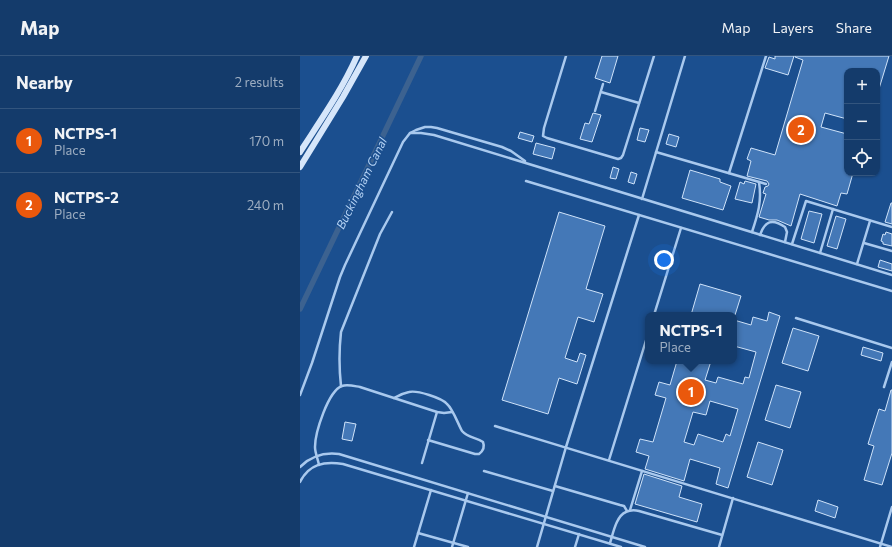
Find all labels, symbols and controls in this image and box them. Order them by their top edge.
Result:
text: Map [20,16,59,39]
text: Map [722,19,750,36]
text: Layers [772,19,814,36]
text: Share [836,19,872,36]
map controls [844,68,880,176]
button: + [844,68,880,104]
text: Nearby [16,72,73,93]
text: 2 results [235,74,284,90]
button: − [844,104,880,140]
pin: 2 [788,115,814,145]
text: NCTPS-1 [54,124,117,142]
text: 1 [26,133,32,149]
text: 170 m [249,133,284,149]
water label: Buckingham Canal [333,134,390,231]
button: locate [844,140,880,176]
text: Place [54,142,86,158]
text: NCTPS-2 [54,188,119,206]
text: 2 [25,197,33,213]
text: 240 m [247,197,284,213]
text: Place [54,206,86,222]
your location [654,250,674,270]
popup [645,312,737,364]
text: NCTPS-1 [659,321,723,339]
text: Place [659,339,691,355]
pin: 1 [678,377,704,407]

